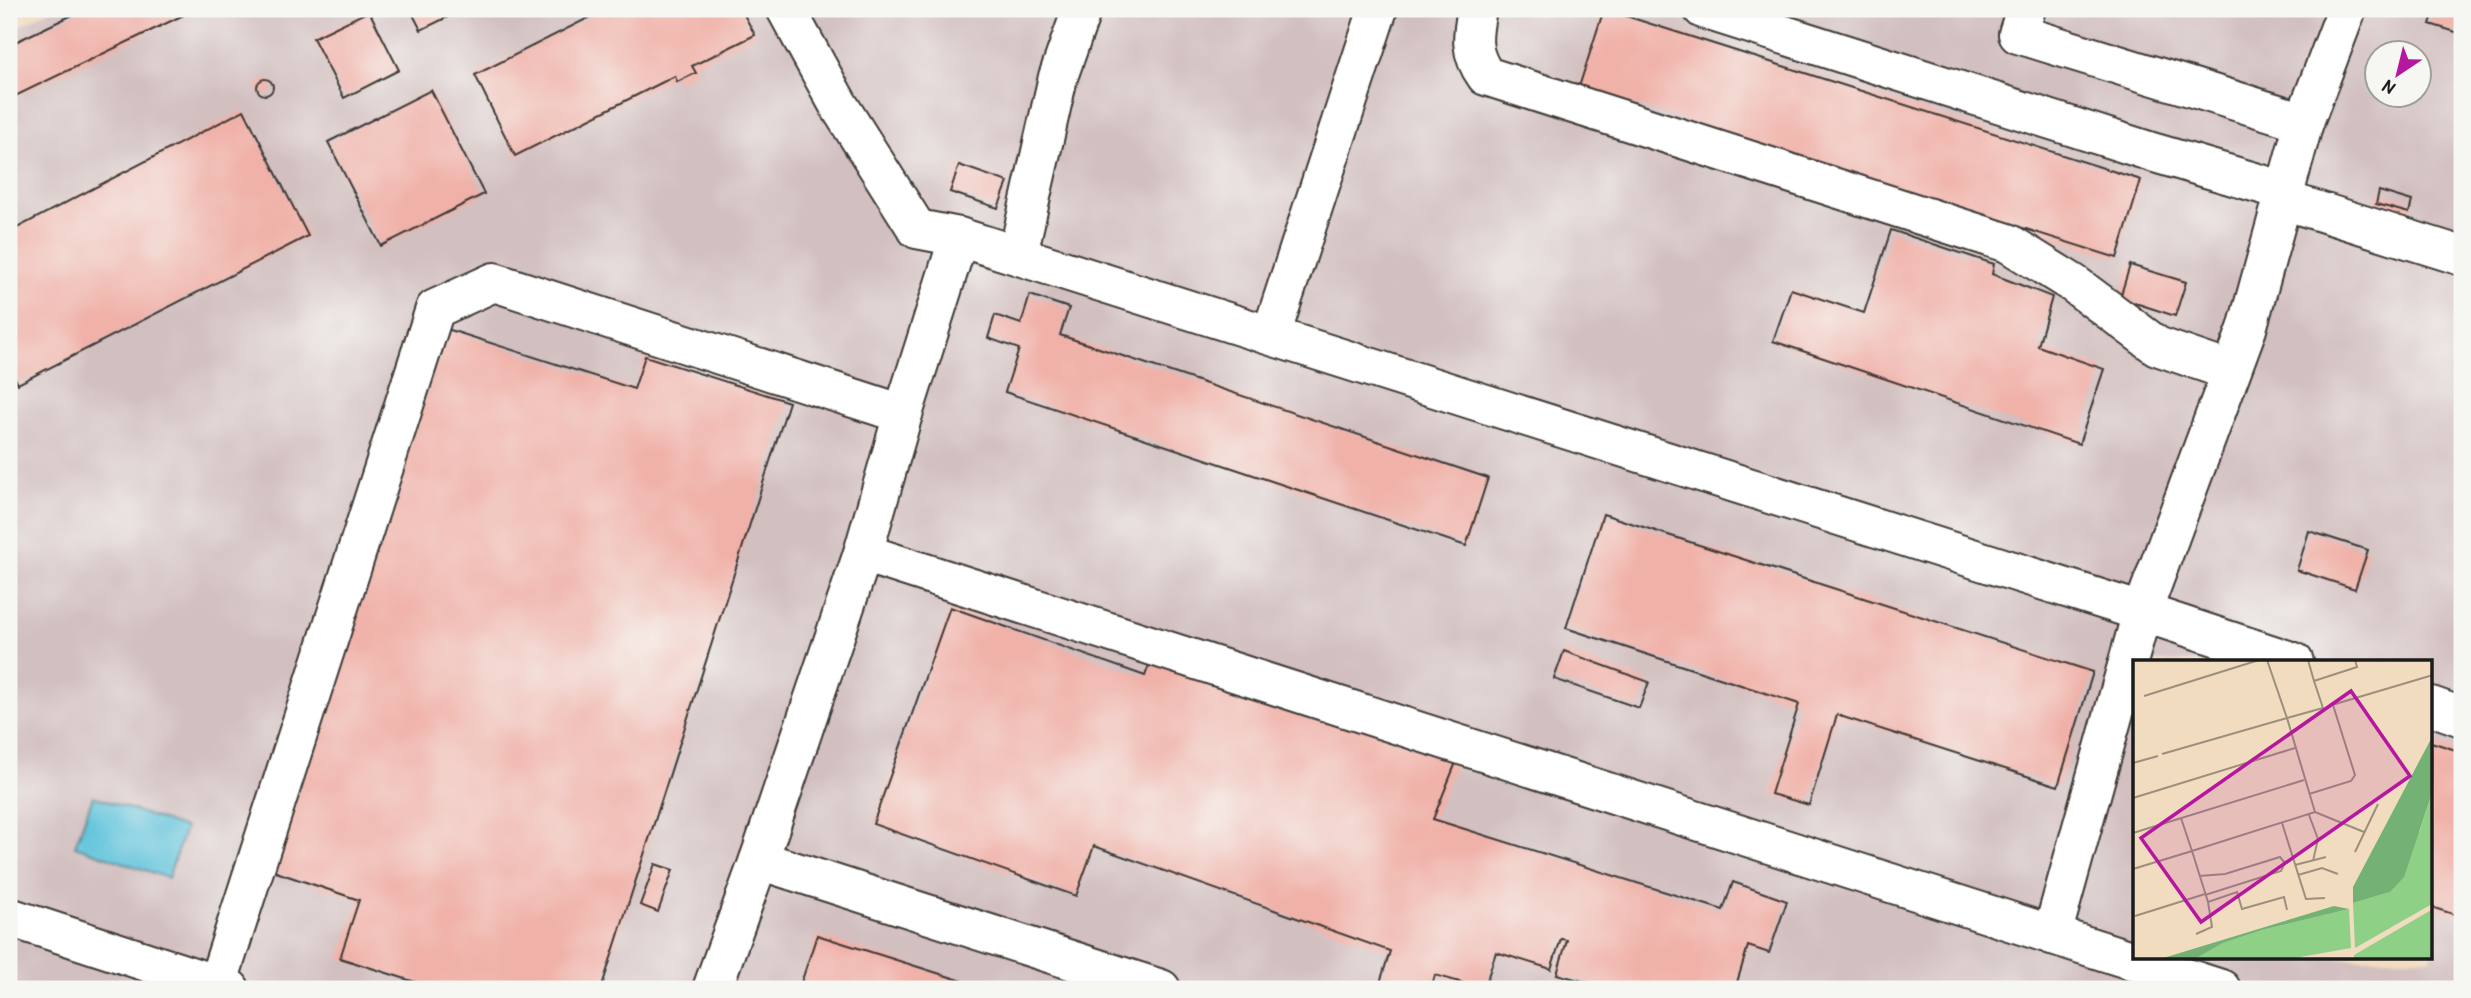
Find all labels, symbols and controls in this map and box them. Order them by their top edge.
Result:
north arrow [2362,38,2432,108]
text: N [2377,74,2400,101]
inset map [2133,660,2432,960]

